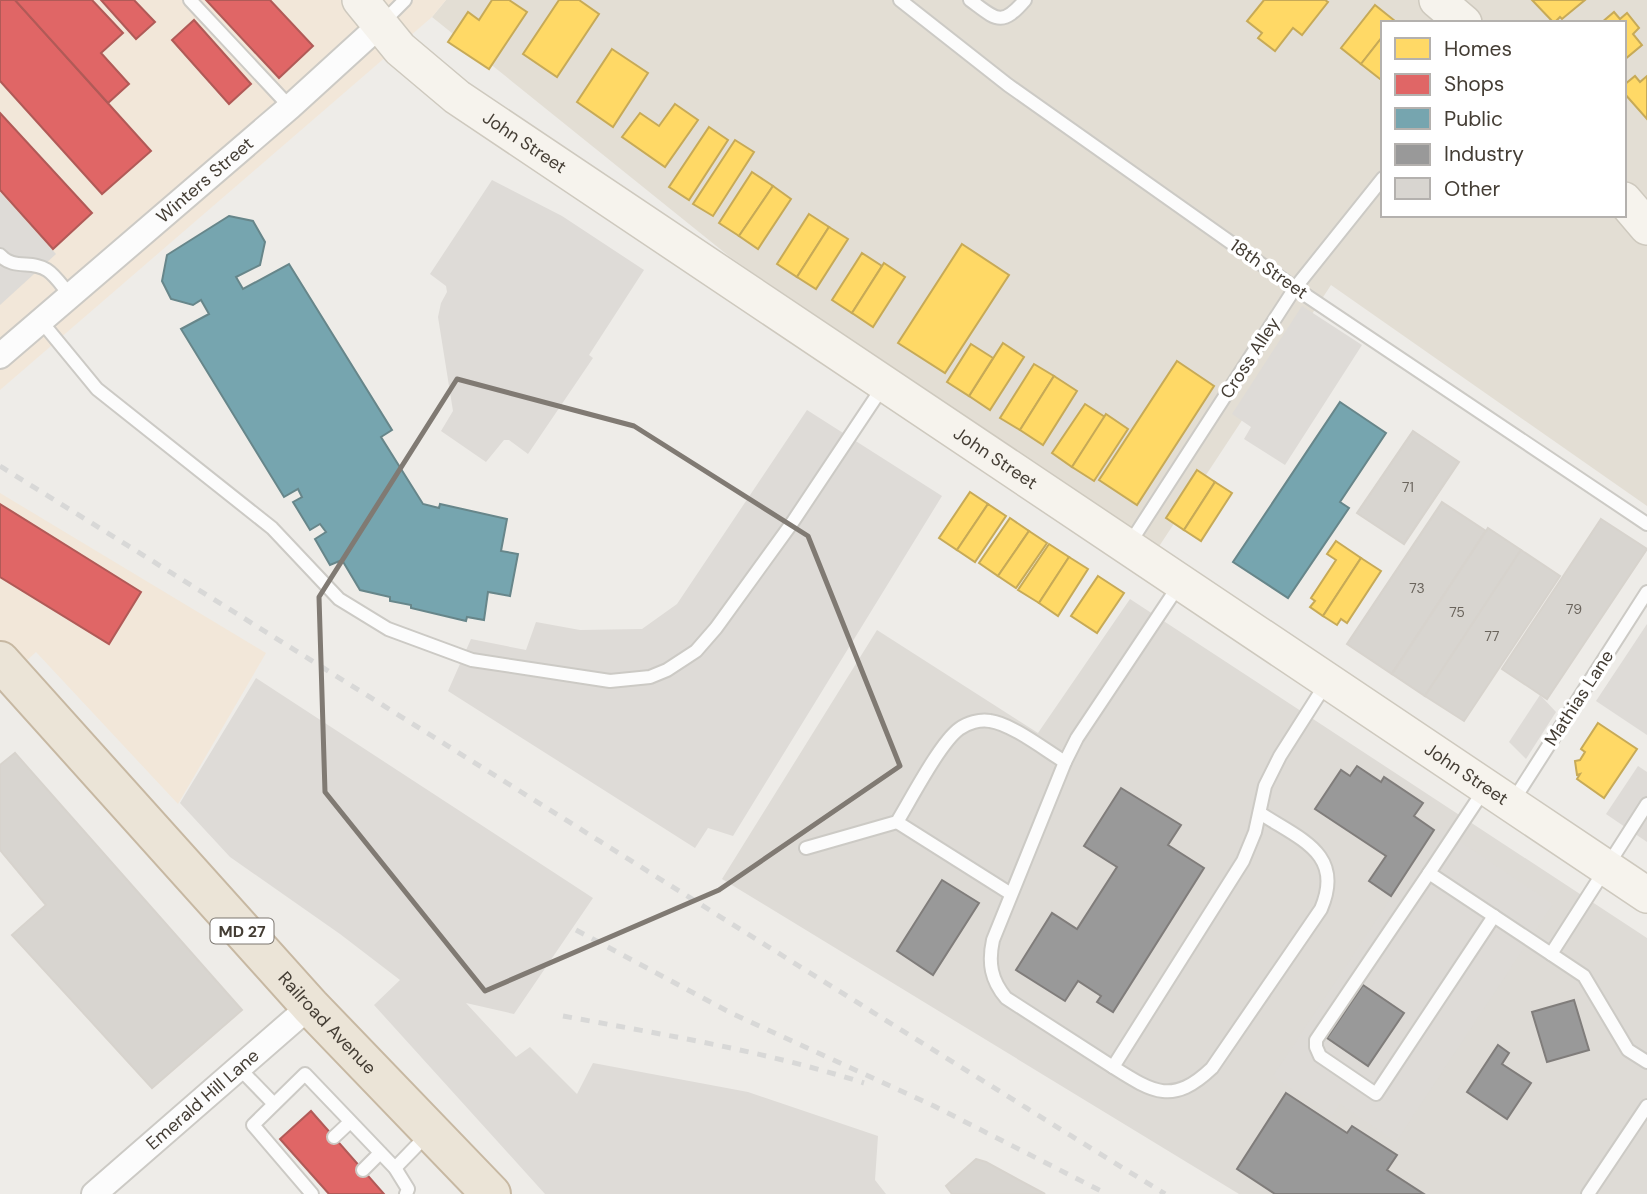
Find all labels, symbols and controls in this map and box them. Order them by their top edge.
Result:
legend [1381,21,1626,217]
text: Homes [1444,35,1512,63]
text: Shops [1444,70,1504,98]
street label: John Street [478,105,571,179]
text: Public [1444,105,1503,133]
street label: Winters Street [151,132,258,229]
text: Industry [1444,140,1524,168]
text: Other [1444,175,1500,203]
street label: 18th Street [1225,233,1313,305]
street label: Cross Alley [1215,313,1285,403]
street label: John Street [949,421,1042,495]
house number: 71 [1402,478,1414,496]
house number: 73 [1409,579,1425,597]
house number: 79 [1566,600,1582,618]
house number: 75 [1449,603,1465,621]
house number: 77 [1485,627,1499,645]
street label: Mathias Lane [1539,645,1619,751]
street label: John Street [1420,737,1513,811]
road number: MD 27 [210,918,274,944]
street label: Railroad Avenue [273,967,381,1080]
street label: Emerald Hill Lane [141,1044,264,1155]

